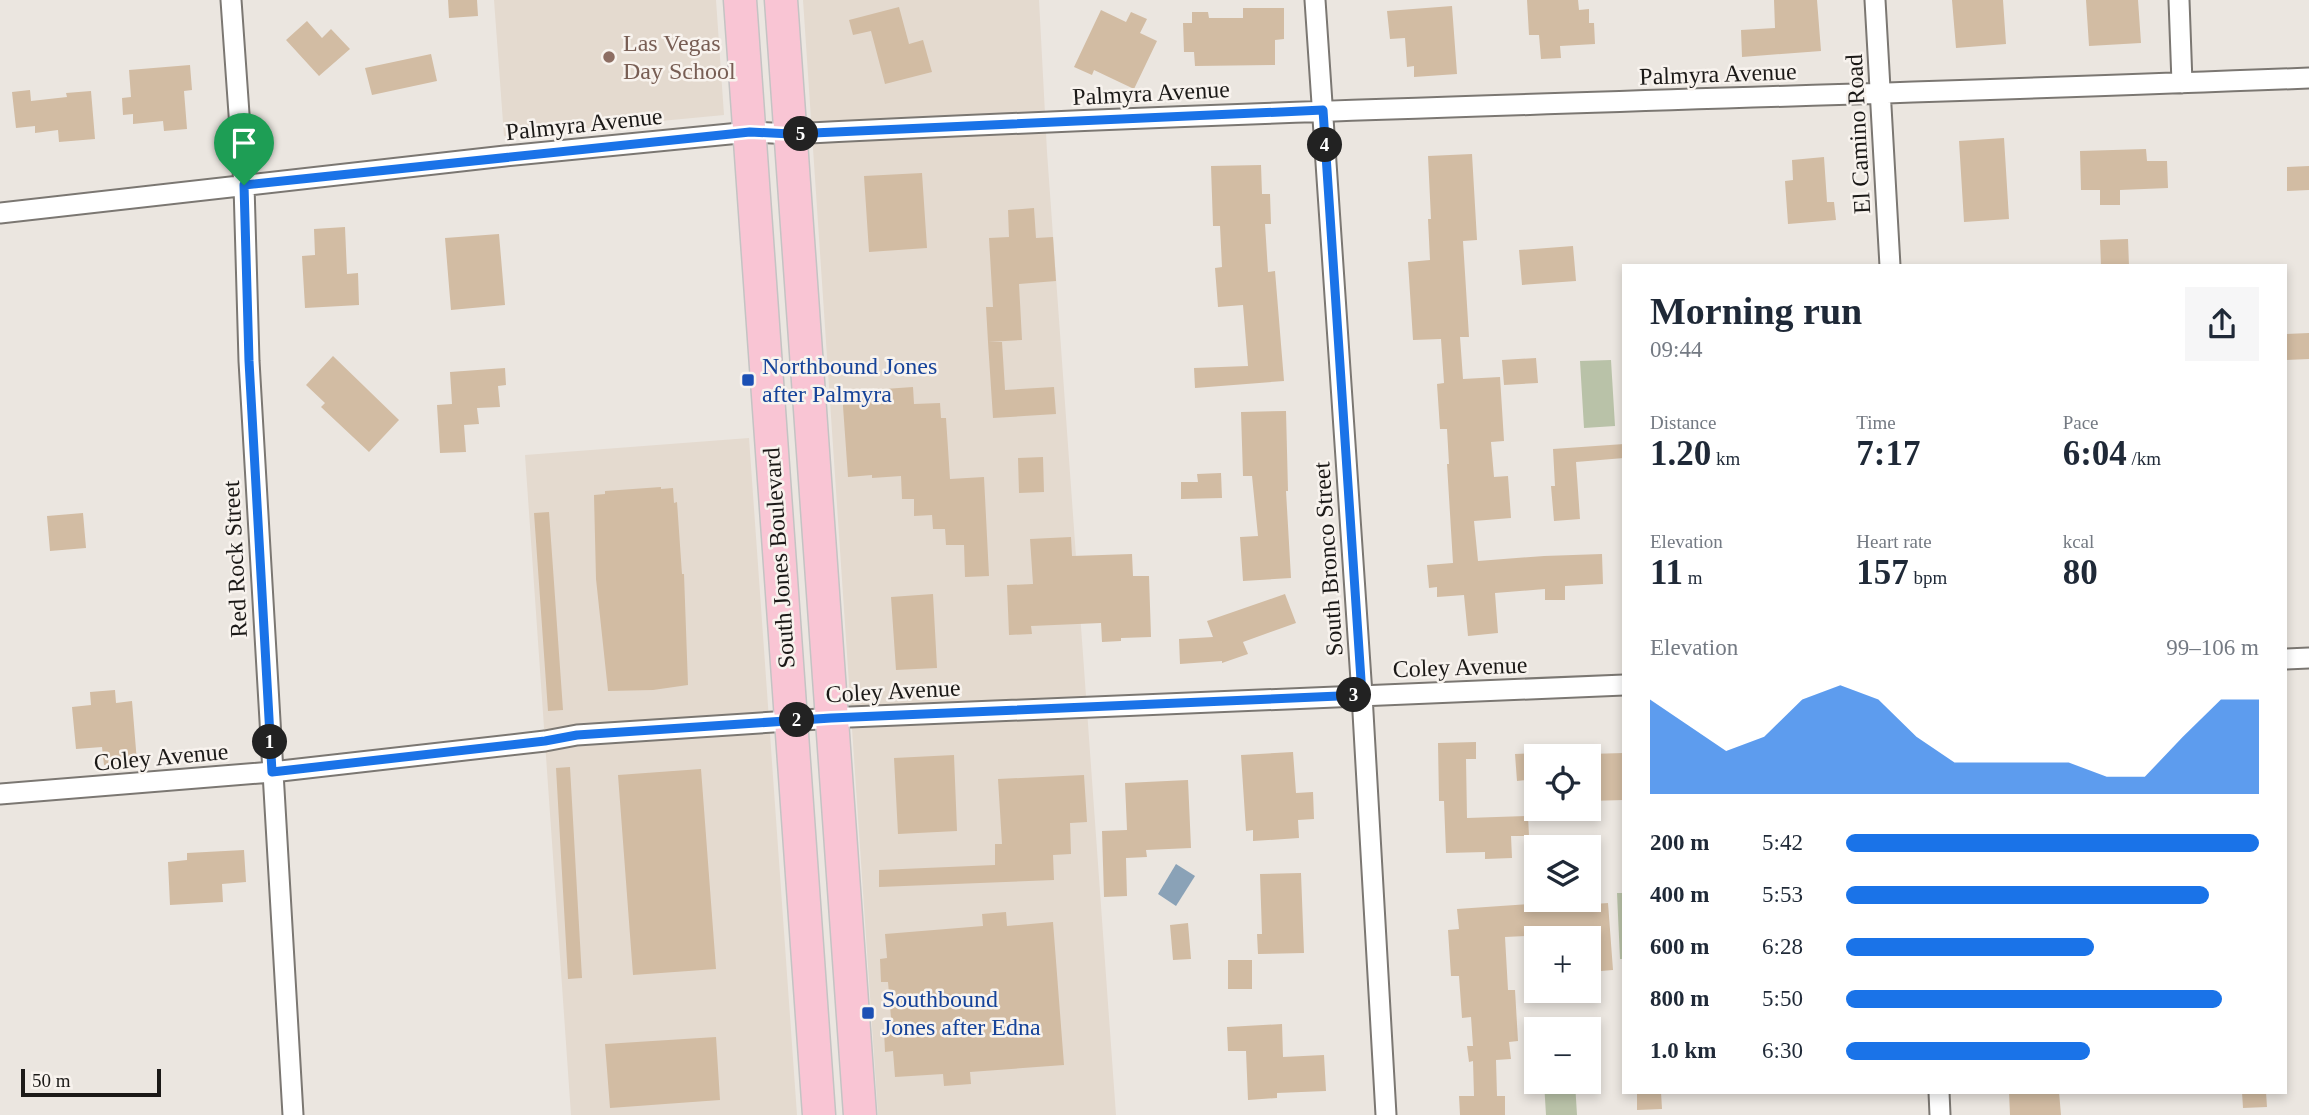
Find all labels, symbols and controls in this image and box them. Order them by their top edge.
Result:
place label: Las Vegas Day School [623,30,736,84]
marker: Las Vegas Day School [601,49,617,65]
street label: El Camino Road [1841,53,1875,215]
street label: Palmyra Avenue [1639,58,1797,90]
street label: Palmyra Avenue [1072,76,1230,110]
street label: Palmyra Avenue [504,103,664,145]
pin [214,113,274,185]
pin: 5 [784,116,818,152]
text: 5 [796,123,805,144]
icon: arrive [225,124,263,162]
pin: 4 [1308,128,1342,162]
text: 4 [1320,134,1329,155]
button: share [2185,287,2259,361]
text: Morning run [1650,290,1862,332]
text: 09:44 [1650,337,1702,362]
place label: Northbound Jones after Palmyra [762,353,937,407]
marker: Northbound Jones after Palmyra [740,372,756,388]
text: Distance [1650,412,1716,433]
text: Time [1856,412,1896,433]
text: Pace [2063,412,2099,433]
text: 1.20 [1650,434,1711,473]
text: 7:17 [1856,434,1920,473]
text: 6:04 [2063,434,2127,473]
street label: South Jones Boulevard [758,447,800,669]
text: km [1711,448,1740,469]
text: /km [2127,448,2161,469]
street label: South Bronco Street [1308,461,1348,657]
street label: Red Rock Street [218,479,252,638]
text: Elevation [1650,531,1723,552]
text: Heart rate [1856,531,1932,552]
text: kcal [2063,531,2094,552]
text: 11 [1650,553,1683,592]
text: 157 [1856,553,1909,592]
text: 80 [2063,553,2098,592]
text: m [1683,567,1703,588]
text: bpm [1909,567,1947,588]
text: Elevation [1650,635,1738,660]
text: 99–106 m [2166,635,2259,660]
street label: Coley Avenue [1392,652,1528,682]
street label: Coley Avenue [825,674,961,708]
pin: 3 [1336,678,1372,712]
text: 3 [1349,684,1358,705]
pin: 2 [780,702,814,738]
text: 2 [792,709,801,730]
pin: 1 [252,724,288,760]
text: 1 [265,731,274,752]
street label: Coley Avenue [93,738,229,776]
map controls [1524,744,1601,1094]
button: locate [1524,744,1601,821]
text: 200 m [1650,830,1709,855]
text: 5:42 [1762,830,1803,855]
button: layers [1524,835,1601,912]
text: 400 m [1650,882,1709,907]
text: 5:53 [1762,882,1803,907]
button: + [1524,926,1601,1003]
text: 600 m [1650,934,1709,959]
text: 6:28 [1762,934,1803,959]
place label: Southbound Jones after Edna [882,986,1041,1040]
text: 800 m [1650,986,1709,1011]
text: 5:50 [1762,986,1803,1011]
marker: Southbound Jones after Edna [860,1005,876,1021]
button: − [1524,1017,1601,1094]
text: 1.0 km [1650,1038,1716,1063]
text: 6:30 [1762,1038,1803,1063]
scale bar [21,1066,161,1098]
text: 50 m [32,1070,71,1091]

